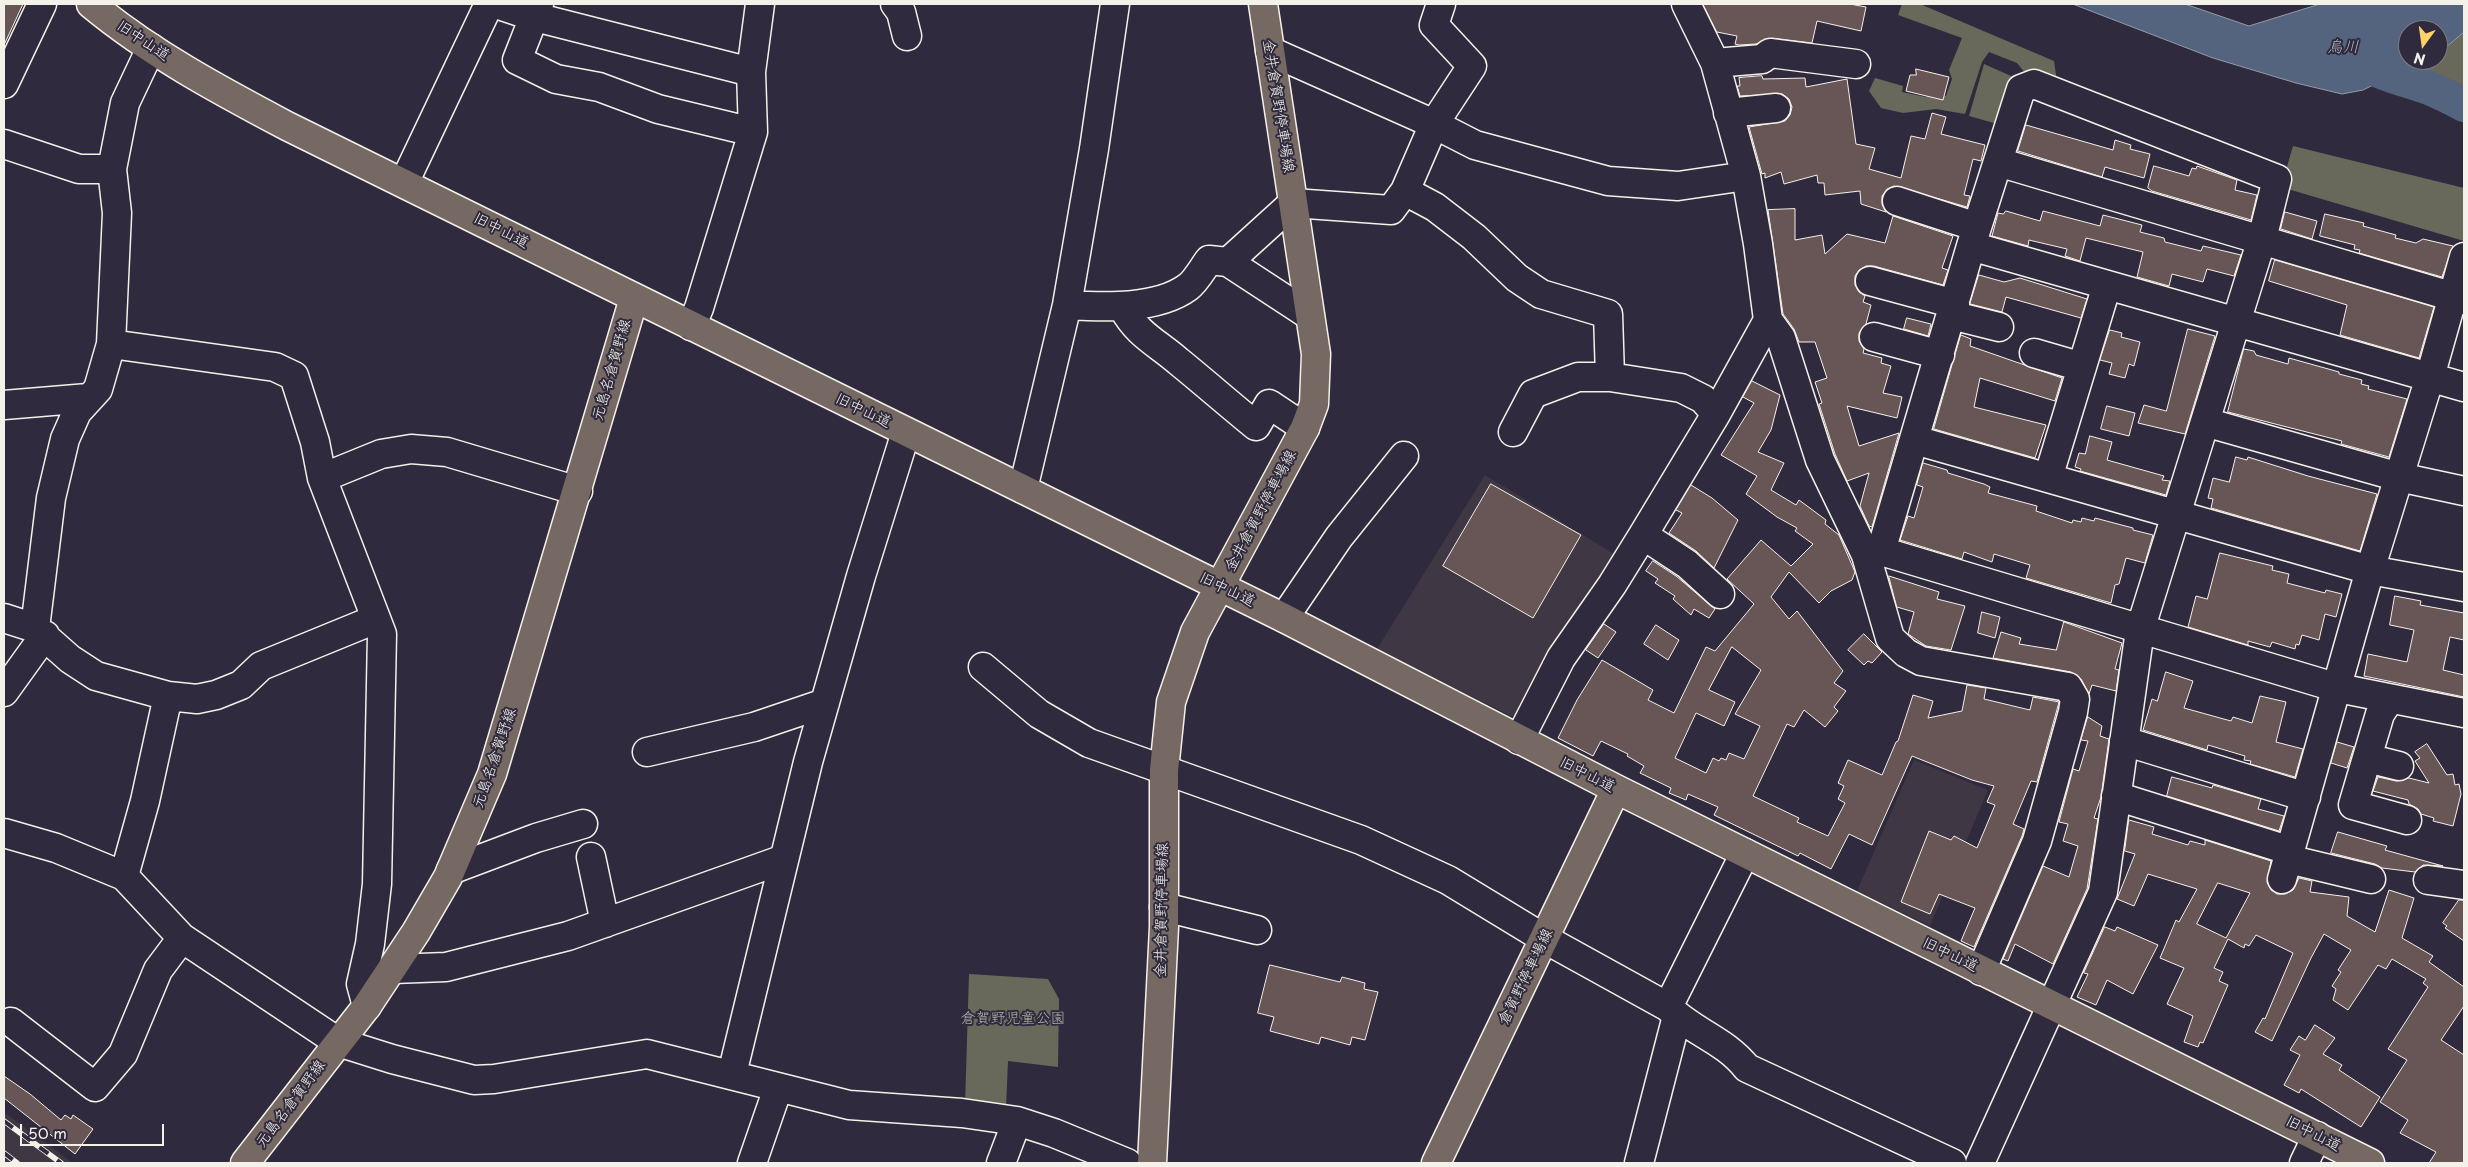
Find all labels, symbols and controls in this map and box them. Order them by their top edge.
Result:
street label: 旧中山道 [113,17,173,65]
north arrow [2398,20,2448,70]
street label: 金井倉賀野停車場線 [1259,38,1297,174]
water label: 烏川 [2327,38,2359,58]
text: N [2412,48,2427,71]
street label: 旧中山道 [470,209,532,253]
street label: 元島名倉賀野線 [589,317,635,423]
street label: 旧中山道 [832,390,894,432]
street label: 金井倉賀野停車場線 [1221,447,1301,575]
street label: 旧中山道 [1196,569,1258,611]
street label: 元島名倉賀野線 [469,705,521,811]
street label: 旧中山道 [1556,753,1618,797]
street label: 金井倉賀野停車場線 [1152,842,1172,978]
street label: 倉賀野停車場線 [1495,926,1557,1028]
street label: 旧中山道 [1919,934,1981,976]
park label: 倉賀野児童公園 [961,1010,1065,1028]
street label: 元島名倉賀野線 [252,1057,330,1151]
street label: 旧中山道 [2282,1112,2344,1156]
scale bar [22,1114,166,1146]
text: 50 m [28,1121,67,1144]

